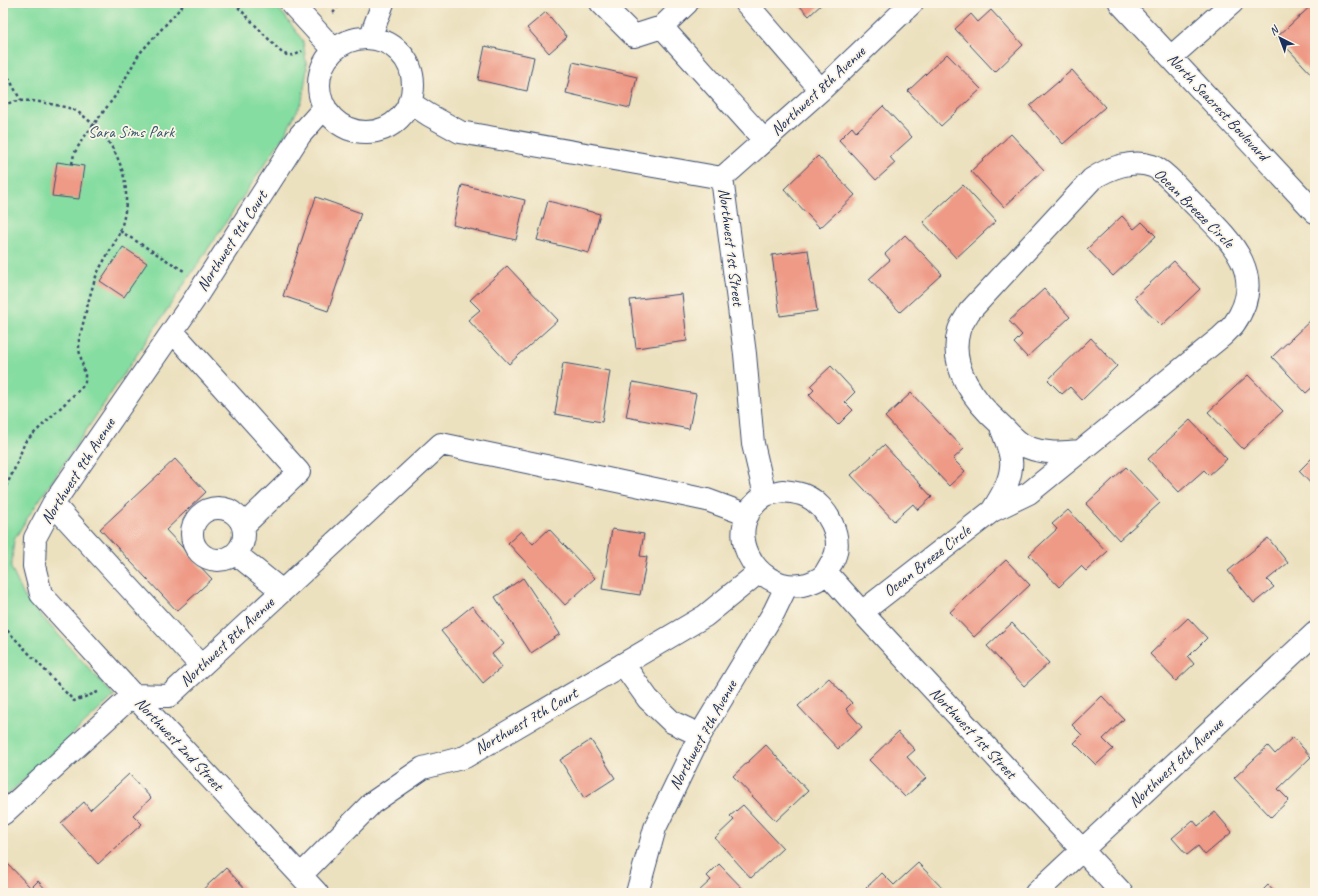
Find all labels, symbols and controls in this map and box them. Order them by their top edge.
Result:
north arrow [1260,18,1300,58]
text: N [1266,22,1282,38]
street label: Northwest 8th Avenue [767,41,871,140]
street label: North Seacrest Boulevard [1163,49,1275,167]
park label: Sara Sims Park [88,122,175,142]
street label: Ocean Breeze Circle [1150,164,1239,253]
street label: Northwest 9th Court [192,186,273,295]
street label: Northwest 1st Street [714,187,748,308]
street label: Northwest 9th Avenue [36,413,121,528]
street label: Ocean Breeze Circle [879,520,976,601]
street label: Northwest 8th Avenue [176,592,280,691]
street label: Northwest 7th Avenue [665,675,742,793]
street label: Northwest 7th Court [471,683,582,759]
street label: Northwest 1st Street [925,683,1022,784]
street label: Northwest 2nd Street [131,693,229,796]
street label: Northwest 6th Avenue [1125,713,1229,812]

